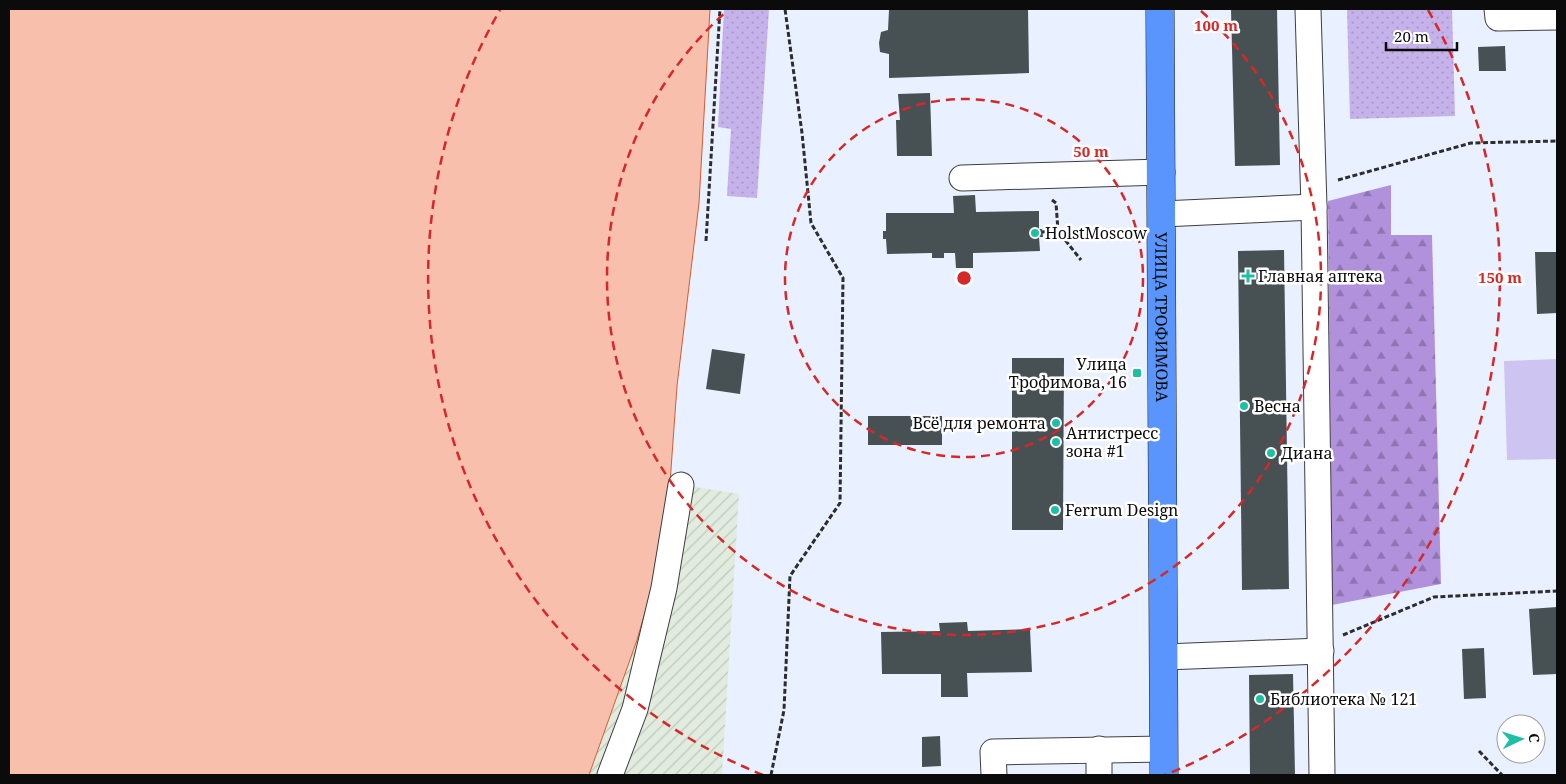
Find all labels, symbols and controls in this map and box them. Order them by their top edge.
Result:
text: 100 m [1194,15,1238,35]
scale bar [1386,20,1457,52]
text: 20 m [1394,26,1429,46]
text: 50 m [1073,141,1109,161]
place label: HolstMoscow [1045,222,1147,244]
marker: HolstMoscow [1029,227,1041,239]
street label: УЛИЦА ТРОФИМОВА [1150,232,1173,403]
place label: Главная аптека [1258,265,1383,287]
text: 150 m [1478,267,1522,287]
centre of rings [955,269,973,287]
marker: Главная аптека [1242,270,1254,282]
place label: Улица Трофимова, 16 [1009,353,1127,393]
marker: Улица Трофимова, 16 [1131,367,1143,379]
place label: Весна [1254,395,1301,417]
marker: Весна [1238,400,1250,412]
place label: Всё для ремонта [912,412,1046,434]
marker: Всё для ремонта [1050,417,1062,429]
place label: Антистресс зона #1 [1066,422,1158,462]
marker: Антистресс зона #1 [1050,436,1062,448]
place label: Диана [1281,442,1333,464]
marker: Диана [1265,447,1277,459]
place label: Ferrum Design [1065,499,1178,521]
marker: Ferrum Design [1049,504,1061,516]
place label: Библиотека № 121 [1270,688,1417,710]
marker: Библиотека № 121 [1254,693,1266,705]
north arrow [1496,714,1546,764]
text: С [1525,733,1544,743]

